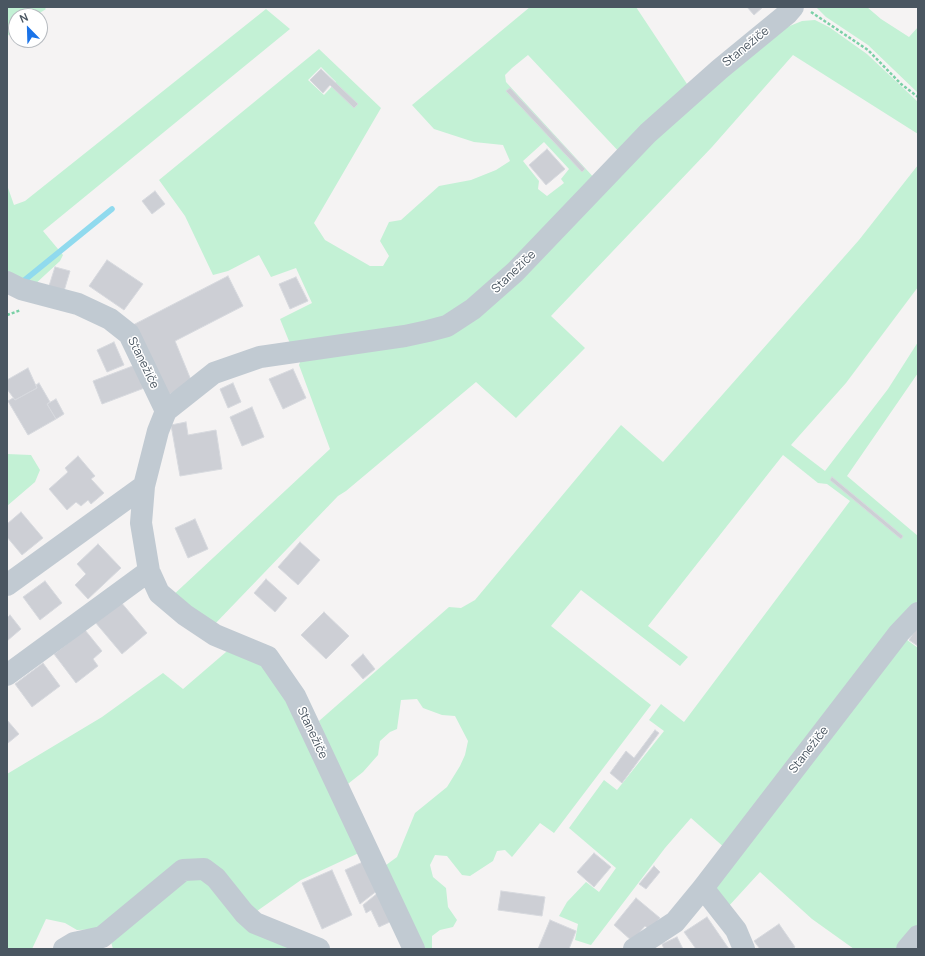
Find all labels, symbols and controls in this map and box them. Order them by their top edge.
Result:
north arrow [8,8,48,48]
text: N [17,9,30,26]
street label: Stanežiče [720,24,772,70]
street label: Stanežiče [489,248,539,296]
street label: Stanežiče [124,335,162,391]
street label: Stanežiče [294,705,330,761]
street label: Stanežiče [786,724,832,776]

